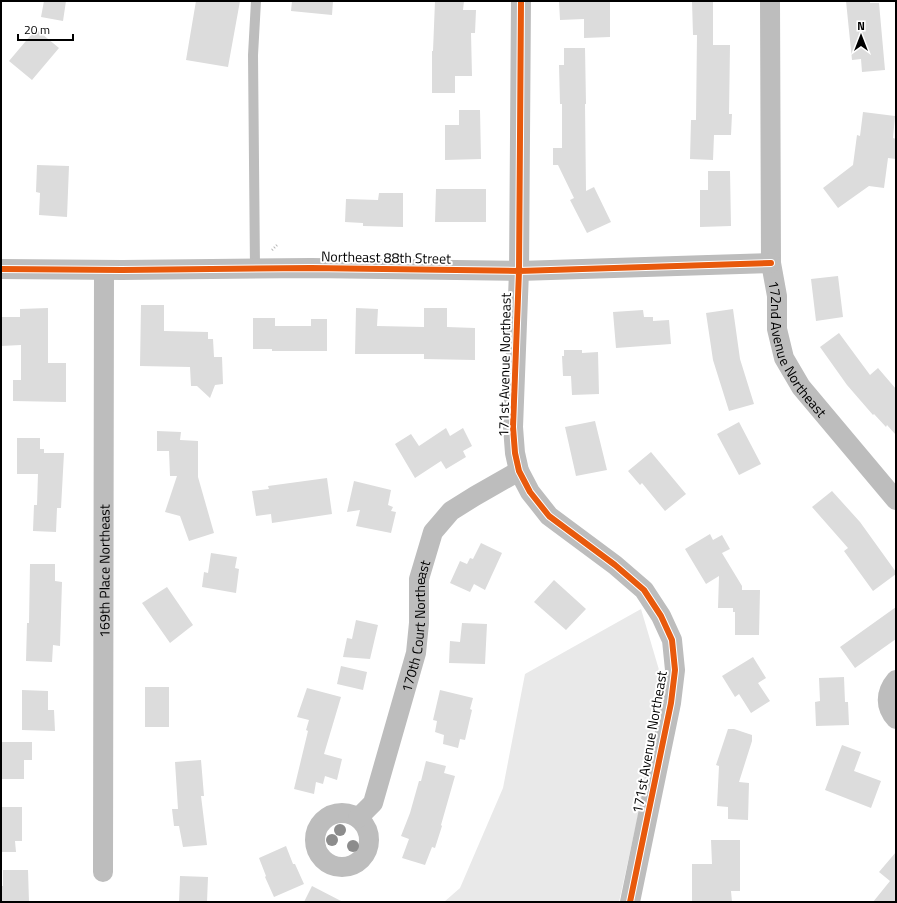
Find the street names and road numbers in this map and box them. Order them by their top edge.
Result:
street label: Northeast 88th Street [321,245,451,269]
street label: 172nd Avenue Northeast [764,279,832,421]
street label: 171st Avenue Northeast [492,293,516,437]
street label: 169th Place Northeast [93,504,114,638]
street label: 170th Court Northeast [395,557,435,695]
street label: 171st Avenue Northeast [626,669,672,815]

